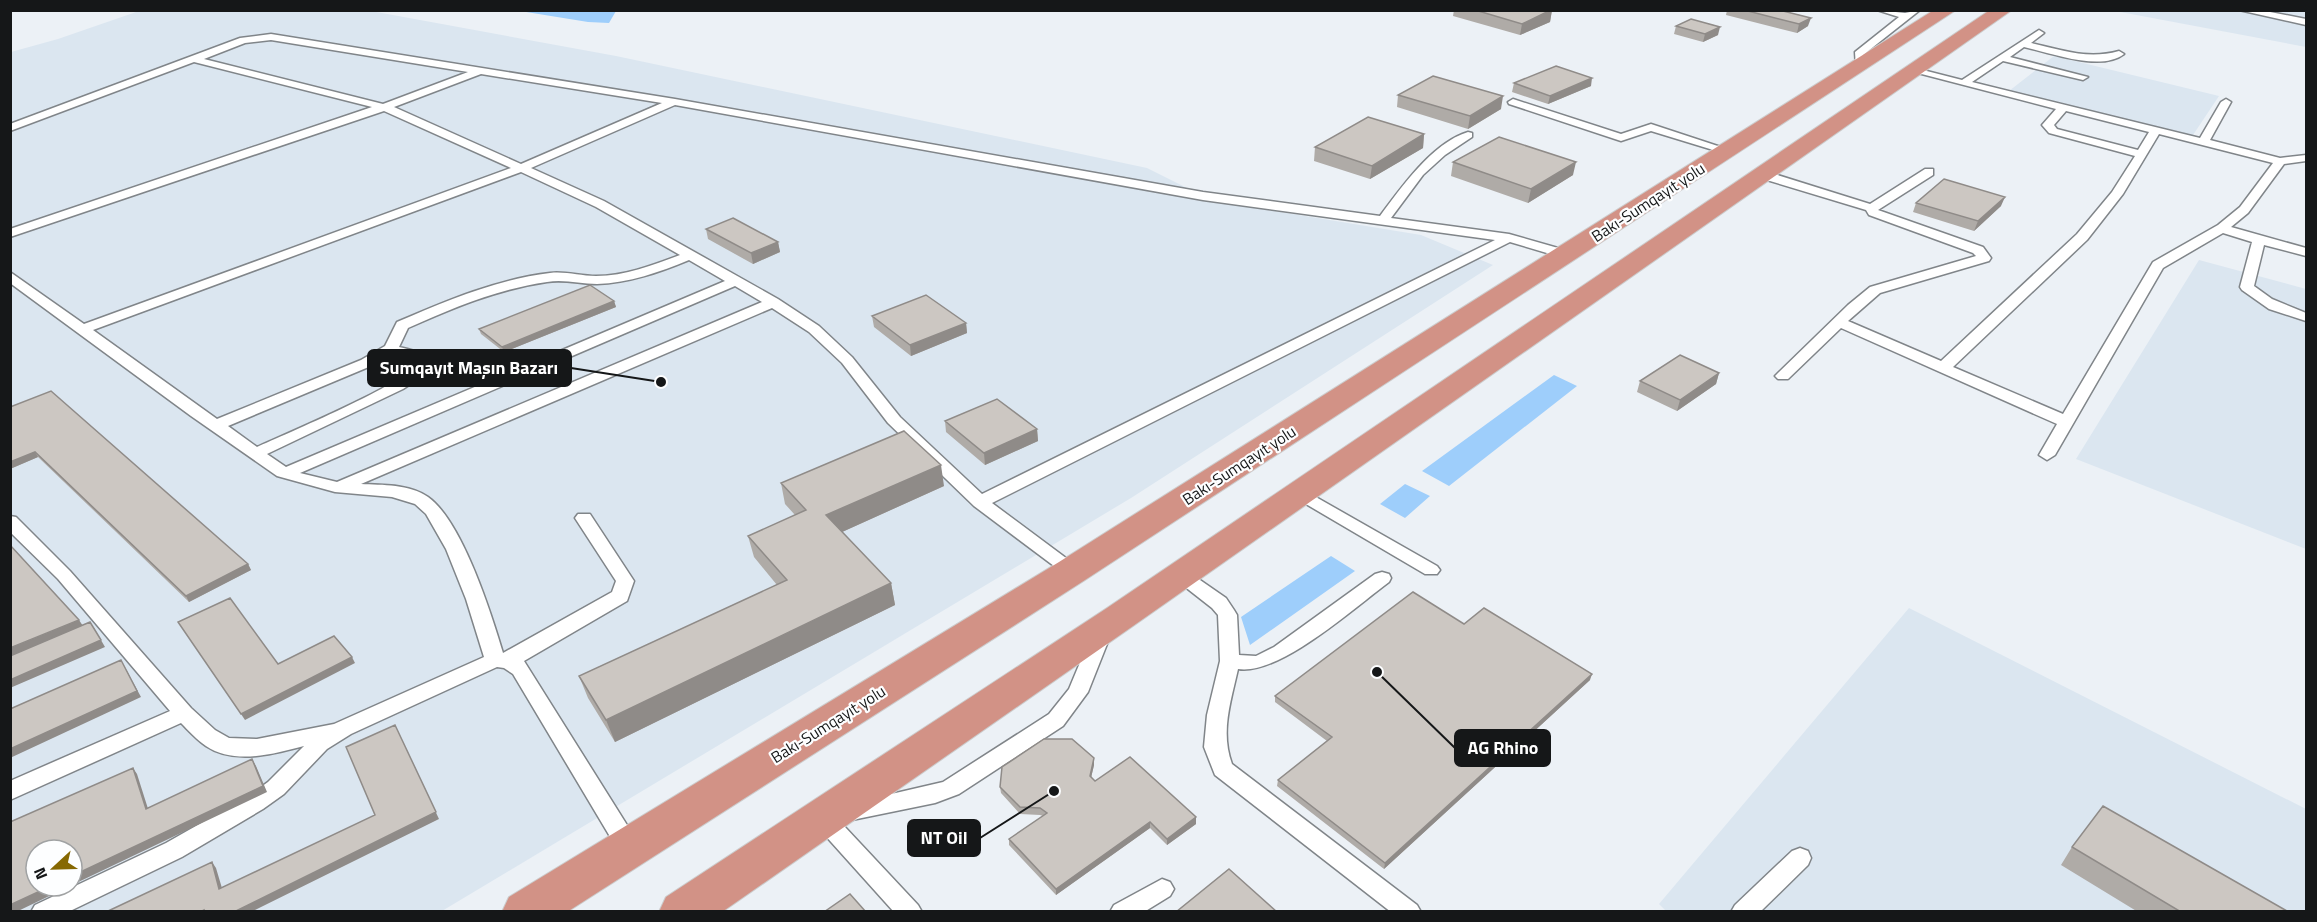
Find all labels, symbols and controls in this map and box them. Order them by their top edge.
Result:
street label: Bakı-Sumqayıt yolu [1586,156,1710,248]
callout: Sumqayıt Maşın Bazarı [368,350,571,386]
text: Sumqayıt Maşın Bazarı [380,354,558,381]
street label: Bakı-Sumqayıt yolu [1177,419,1301,511]
street label: Bakı-Sumqayıt yolu [766,679,890,769]
callout: AG Rhino [1455,730,1550,766]
text: AG Rhino [1468,734,1538,761]
callout: NT Oil [908,820,980,856]
text: NT Oil [920,824,968,851]
north arrow [24,838,84,898]
text: N [27,864,53,883]

